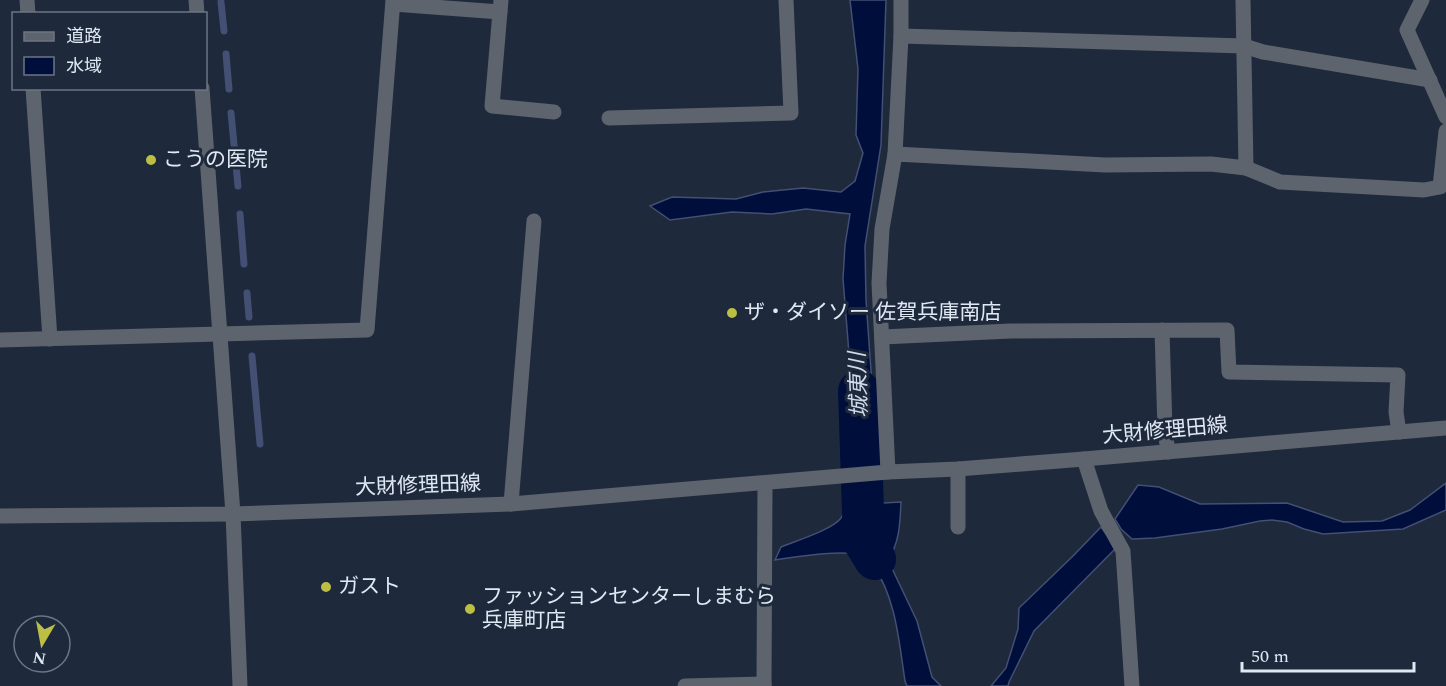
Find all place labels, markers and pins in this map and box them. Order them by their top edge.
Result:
place label: こうの医院 [163,144,268,176]
marker: こうの医院 [144,153,158,167]
place label: ザ・ダイソー 佐賀兵庫南店 [744,297,1001,329]
marker: ザ・ダイソー 佐賀兵庫南店 [725,306,739,320]
place label: ガスト [338,571,401,603]
marker: ガスト [319,580,333,594]
place label: ファッションセンターしまむら 兵庫町店 [482,581,776,637]
marker: ファッションセンターしまむら 兵庫町店 [463,602,477,616]

